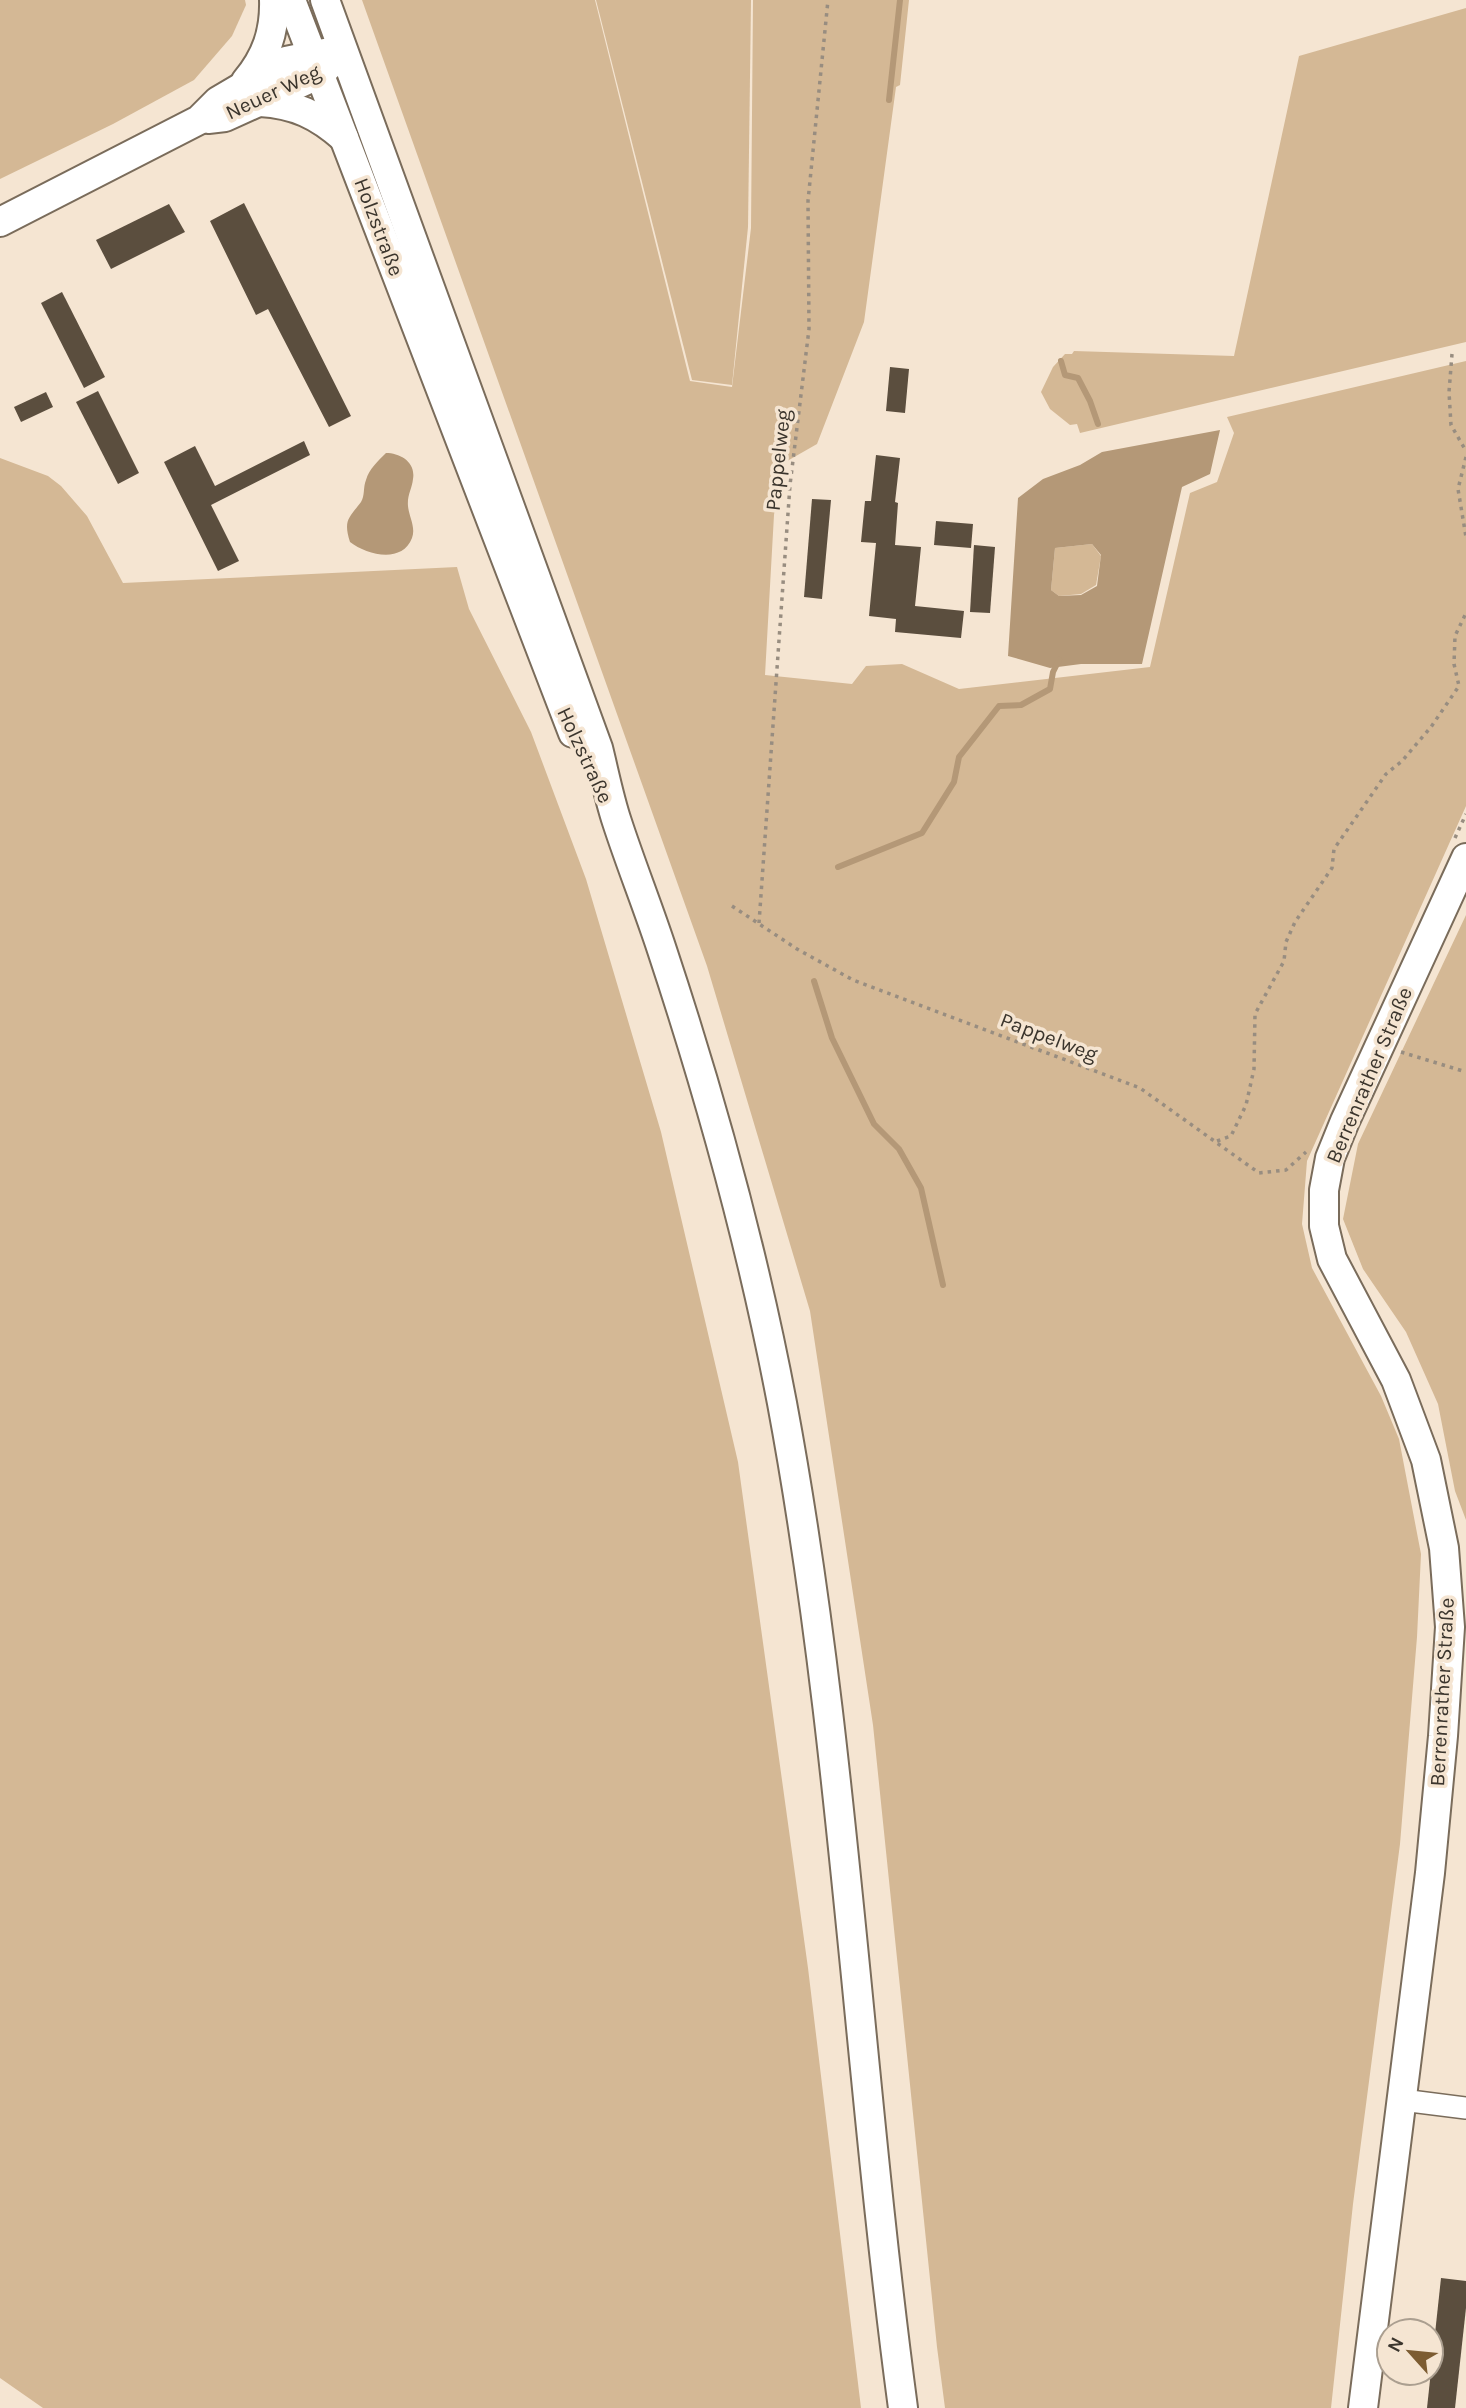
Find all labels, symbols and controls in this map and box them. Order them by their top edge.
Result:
street label: Neuer Weg [222,60,324,124]
street label: Holzstraße [349,175,409,279]
street label: Pappelweg [761,408,795,512]
street label: Holzstraße [552,703,618,807]
street label: Berrenrather Straße [1321,983,1417,1167]
street label: Pappelweg [997,1007,1101,1067]
street label: Berrenrather Straße [1425,1597,1459,1787]
north arrow [1375,2317,1445,2387]
text: N [1383,2334,1409,2356]

